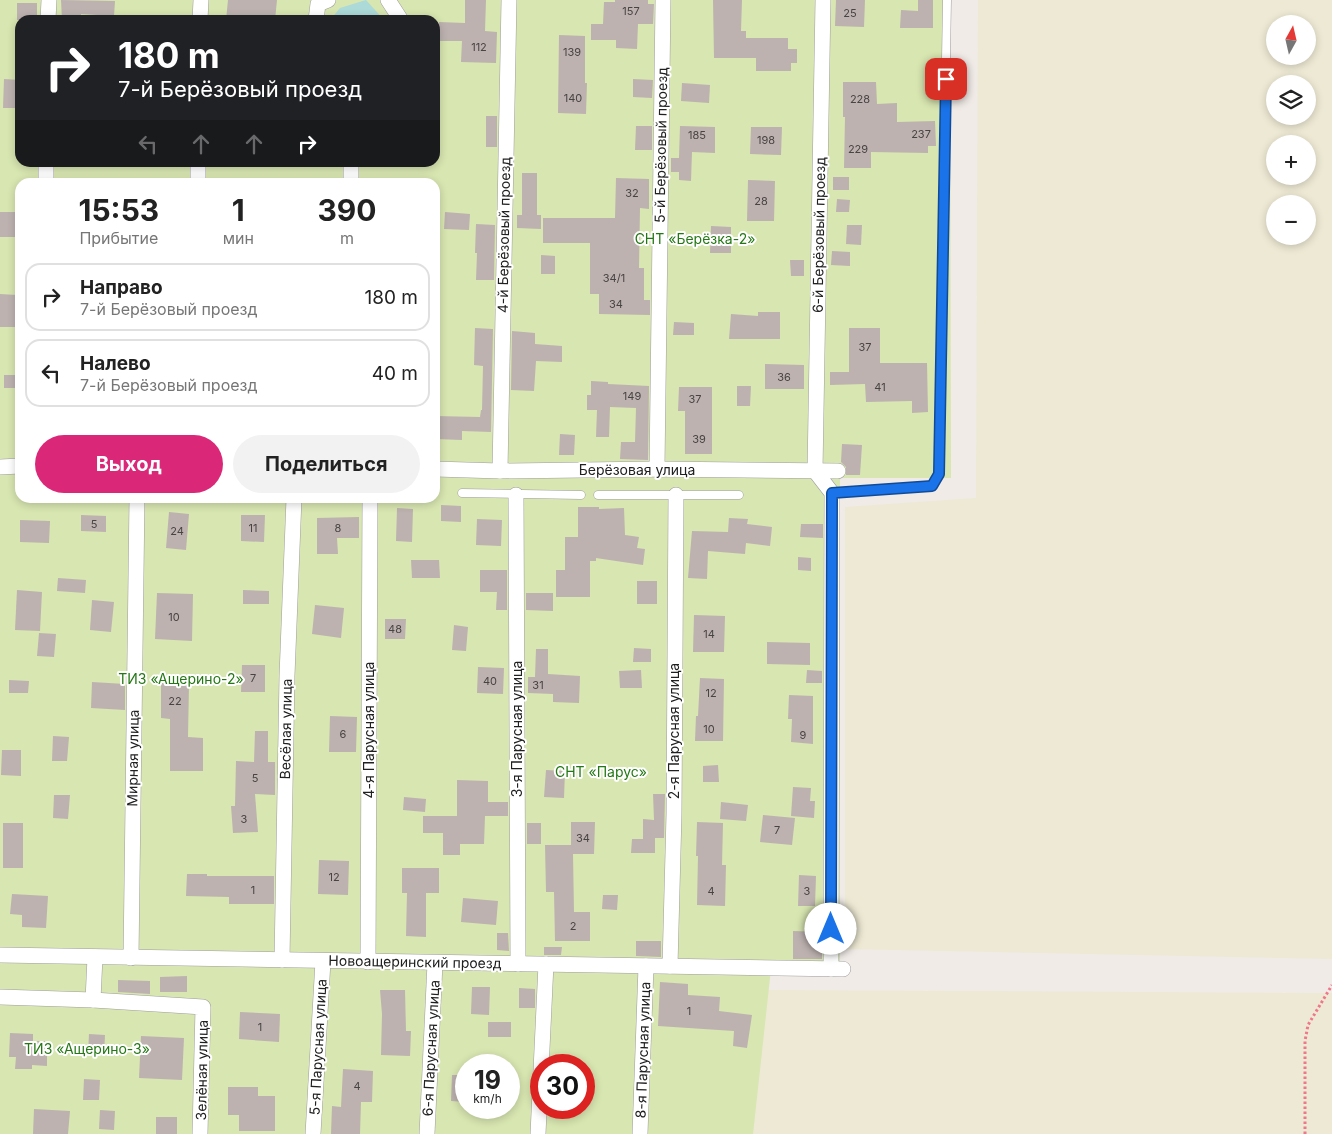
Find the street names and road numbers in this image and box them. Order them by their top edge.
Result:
street label: 5-й Берёзовый проезд [651,67,670,223]
street label: 4-й Берёзовый проезд [494,156,513,313]
street label: 6-й Берёзовый проезд [809,157,828,313]
street label: Берёзовая улица [579,461,695,478]
street label: 3-я Парусная улица [508,661,525,797]
street label: 4-я Парусная улица [360,662,377,798]
street label: 2-я Парусная улица [665,663,682,799]
street label: Весёлая улица [276,678,295,780]
street label: Мирная улица [123,709,142,807]
street label: Новоащеринский проезд [328,951,502,972]
street label: 5-я Парусная улица [305,978,330,1116]
street label: 6-я Парусная улица [418,979,443,1117]
street label: 8-я Парусная улица [632,981,653,1119]
street label: Зелёная улица [192,1020,211,1120]

